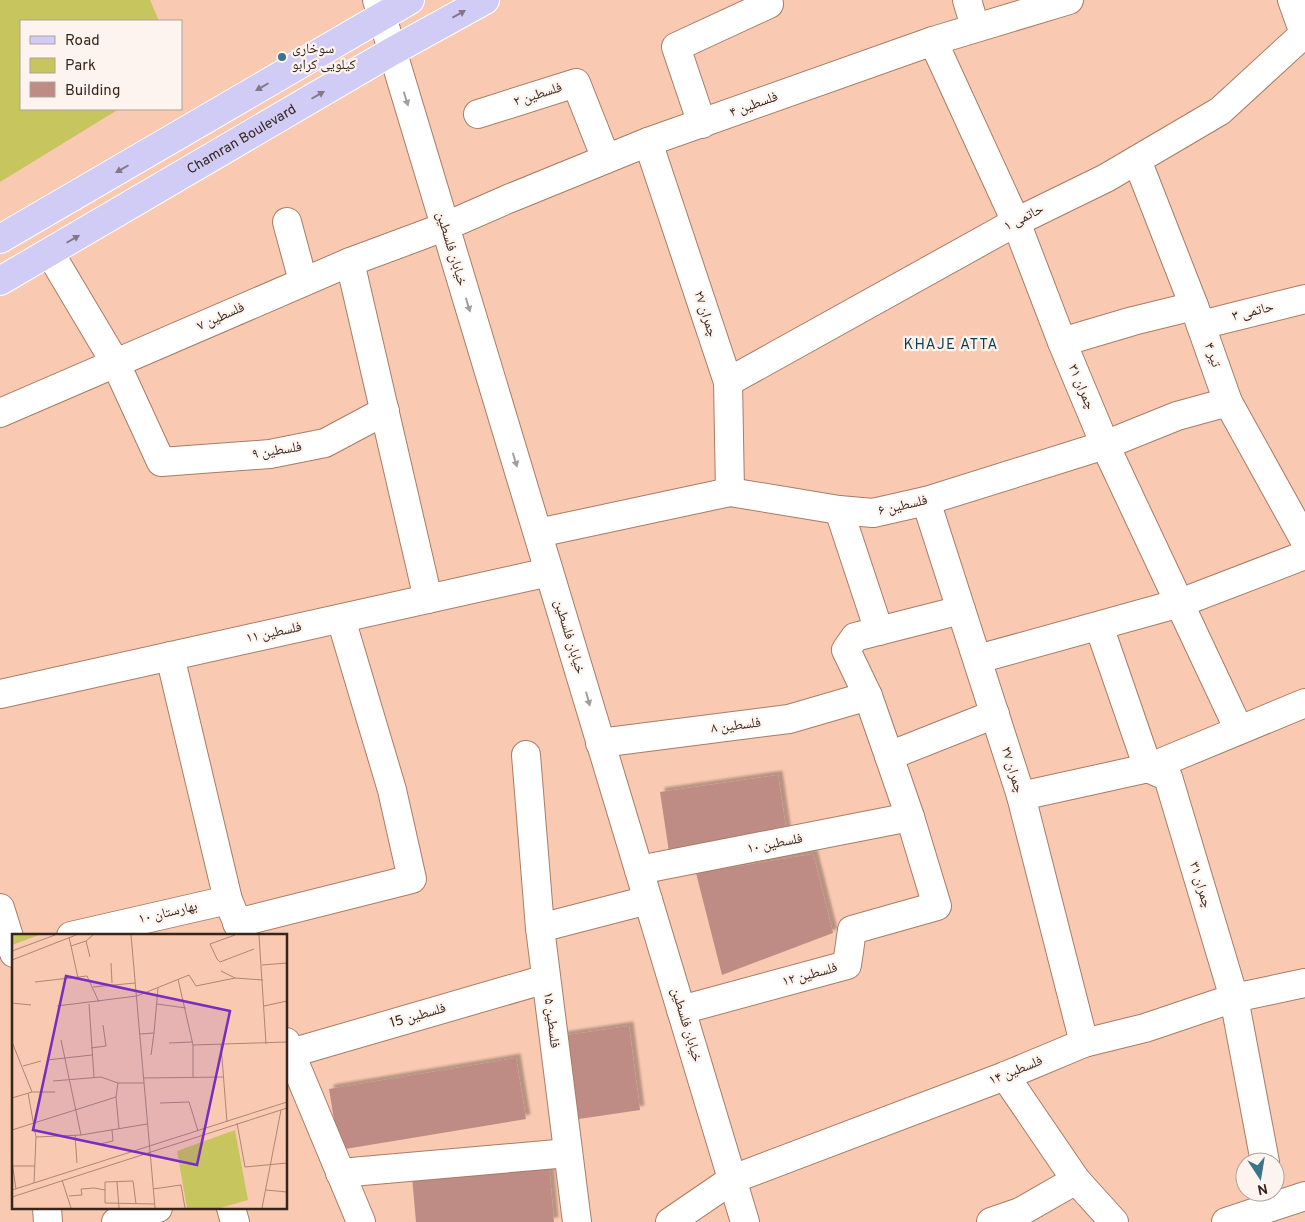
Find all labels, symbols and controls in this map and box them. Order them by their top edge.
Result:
one-way arrow [453,10,466,19]
legend [20,20,182,110]
text: Road [65,32,100,51]
place label: سوخاری کیلویی کرابو [292,41,356,74]
marker: سوخاری کیلویی کرابو [276,51,288,63]
text: Park [65,57,96,76]
street label: فلسطین ۲ [511,79,565,111]
text: Building [65,82,120,101]
one-way arrow [256,83,269,92]
street label: فلسطین ۴ [727,88,781,122]
one-way arrow [312,91,325,100]
one-way arrow [402,91,410,106]
street label: Chamran Boulevard [184,101,299,178]
one-way arrow [115,164,128,173]
street label: حاتمی ۱ [1001,201,1047,235]
street label: خیابان فلسطین [432,210,470,288]
one-way arrow [66,235,79,244]
street label: چمران ۲۷ [690,289,720,339]
one-way arrow [464,297,472,312]
street label: فلسطین ۷ [195,299,248,335]
street label: حاتمی ۳ [1230,299,1276,325]
district label: KHAJE ATTA [904,336,998,355]
street label: تیر ۴ [1200,340,1224,370]
street label: چمران ۳۱ [1064,362,1098,412]
street label: فلسطین ۹ [251,439,303,463]
one-way arrow [512,453,520,468]
street label: فلسطین ۶ [877,492,929,520]
street label: خیابان فلسطین [550,598,588,676]
street label: فلسطین ۱۱ [245,619,304,647]
one-way arrow [585,692,593,707]
street label: فلسطین ۸ [710,714,762,737]
street label: چمران ۲۷ [997,745,1027,795]
street label: فلسطین ۱۰ [746,830,804,858]
street label: چمران ۳۱ [1185,860,1215,910]
street label: بهارستان ۱۰ [137,898,199,928]
inset map [12,934,288,1210]
street label: فلسطین ۱۲ [781,959,840,991]
street label: خیابان فلسطین [667,986,705,1064]
street label: فلسطین ۱۵ [539,991,563,1049]
street label: فلسطین 15 [388,1000,448,1032]
street label: فلسطین ۱۴ [987,1052,1045,1089]
north arrow [1235,1152,1285,1202]
text: N [1256,1179,1269,1198]

